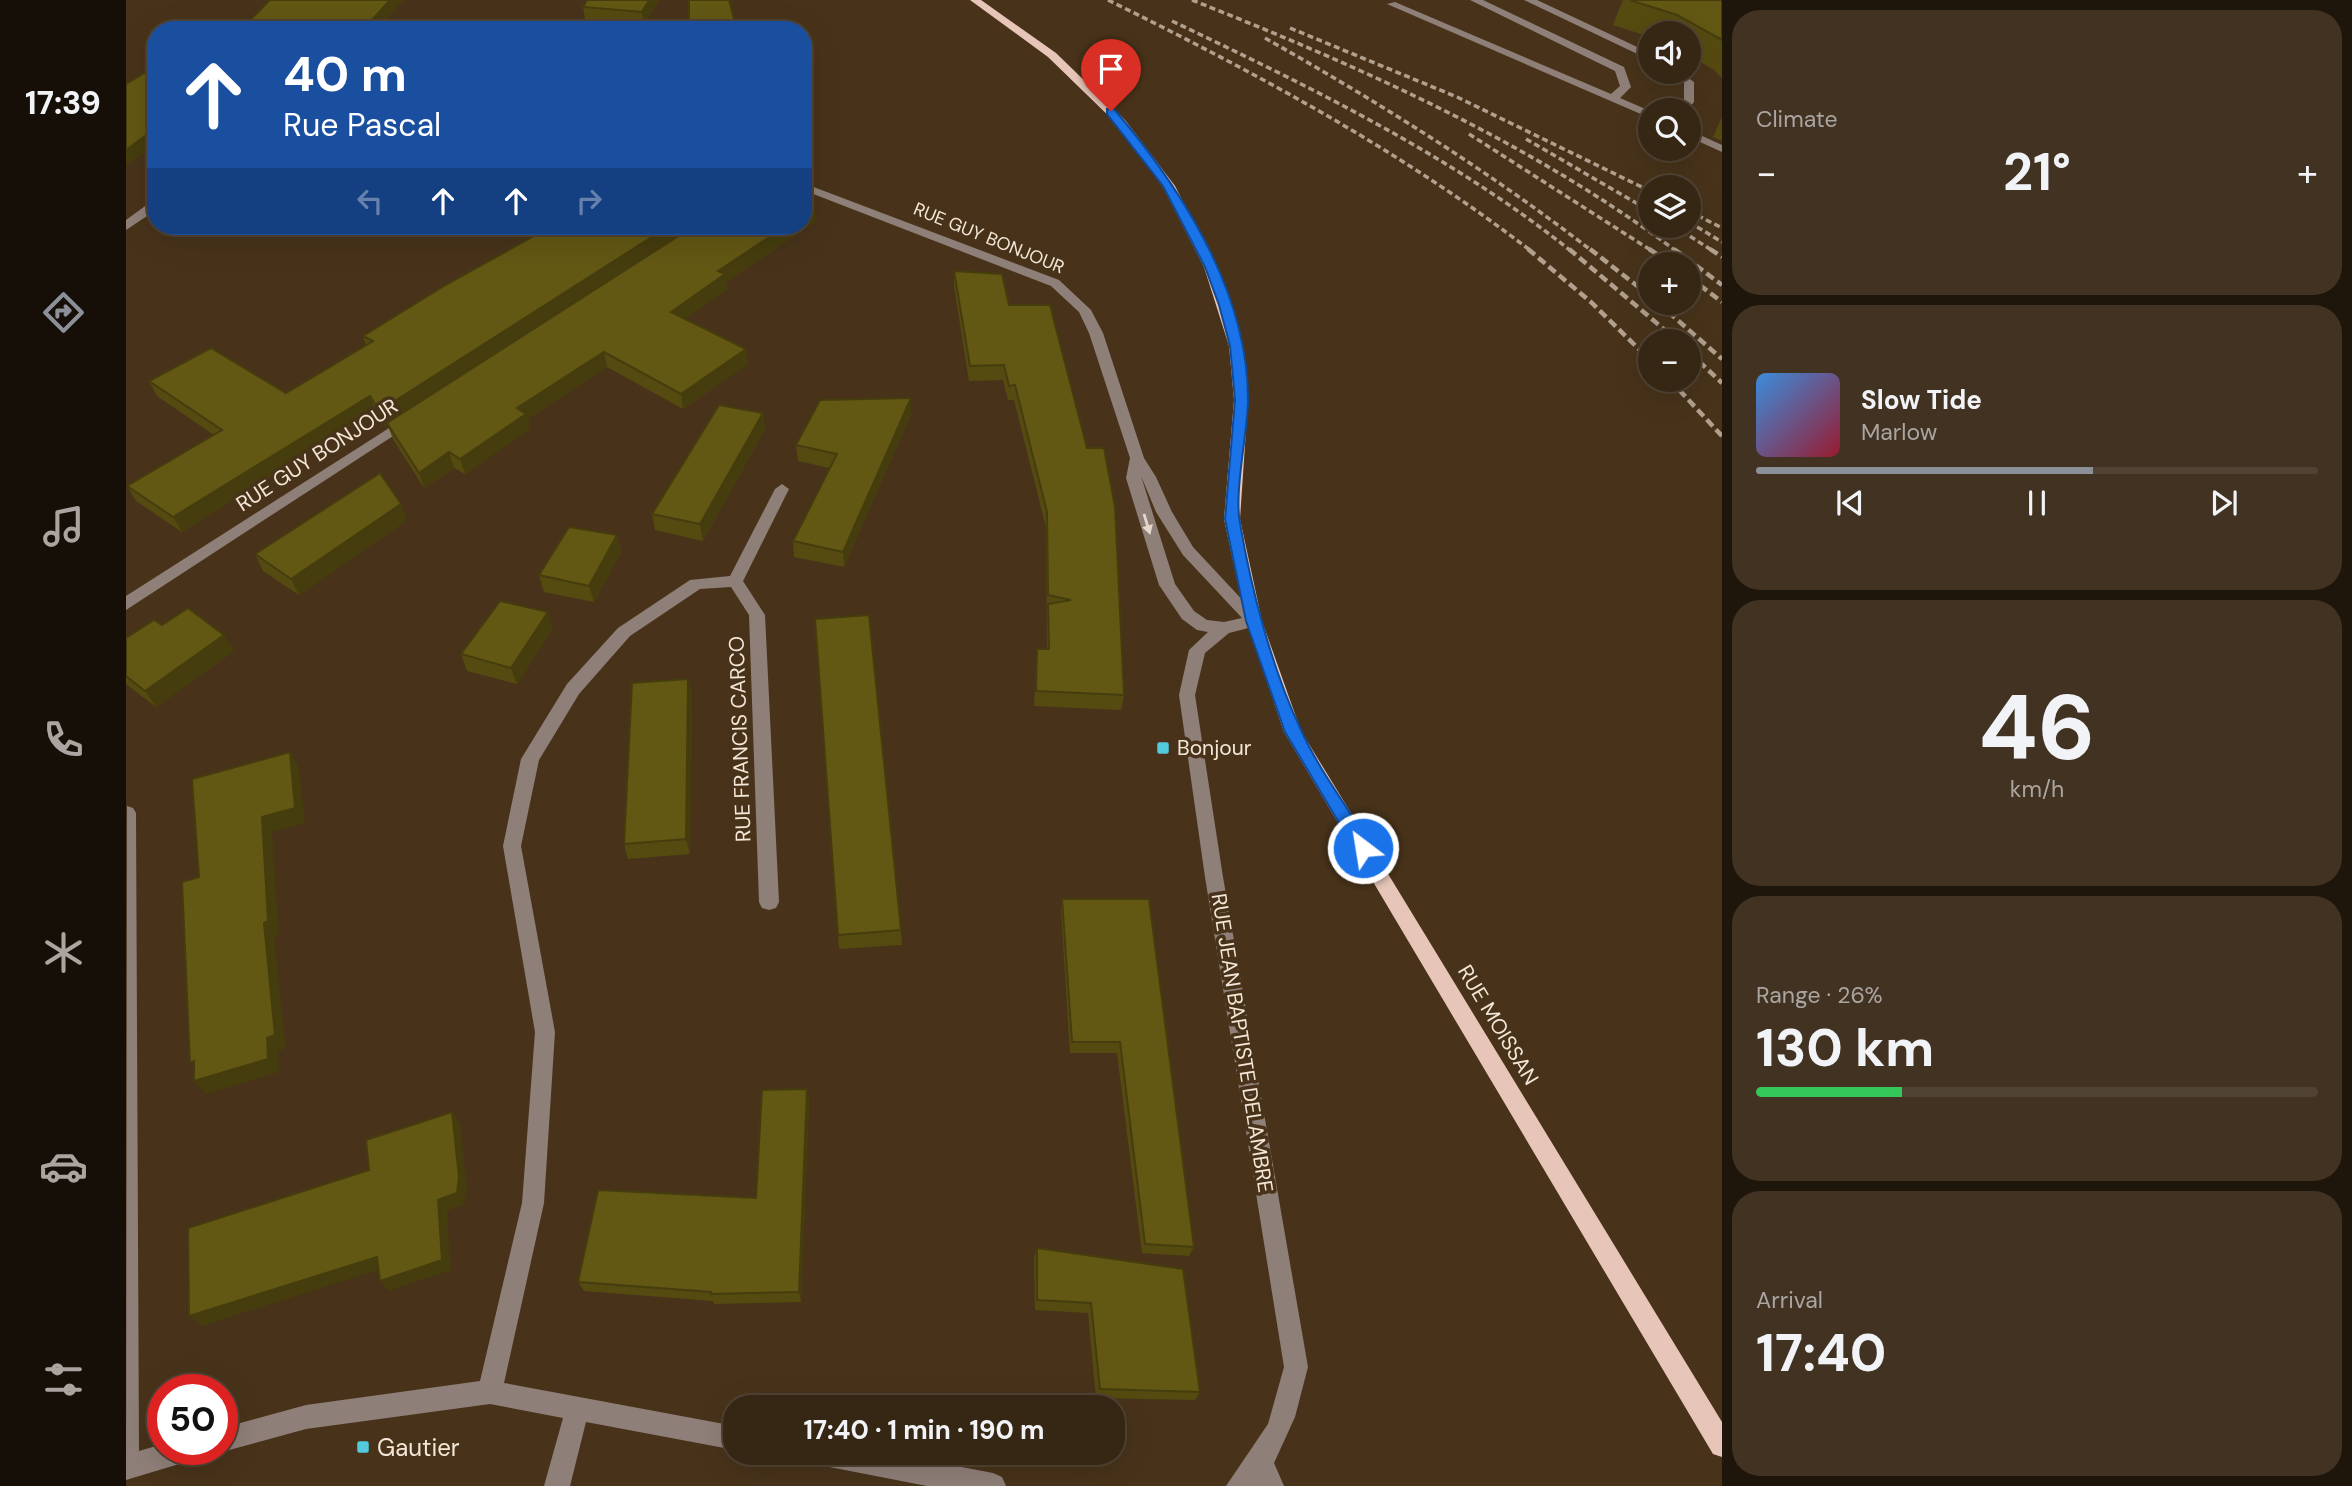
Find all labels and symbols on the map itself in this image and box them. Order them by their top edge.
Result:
pin [1081,39,1141,111]
street label: RUE GUY BONJOUR [910,197,1068,279]
street label: RUE GUY BONJOUR [231,392,403,518]
one-way arrow [1142,514,1152,535]
street label: RUE FRANCIS CARCO [722,636,758,842]
place label: Bonjour [1177,734,1252,762]
marker: Bonjour [1155,740,1171,756]
position arrow [1326,811,1400,885]
street label: RUE JEAN BAPTISTE DELAMBRE [1205,891,1279,1195]
street label: RUE MOISSAN [1451,960,1545,1090]
speed limit sign: 50 [147,1374,238,1465]
place label: Gautier [377,1432,460,1463]
marker: Gautier [355,1439,371,1455]

